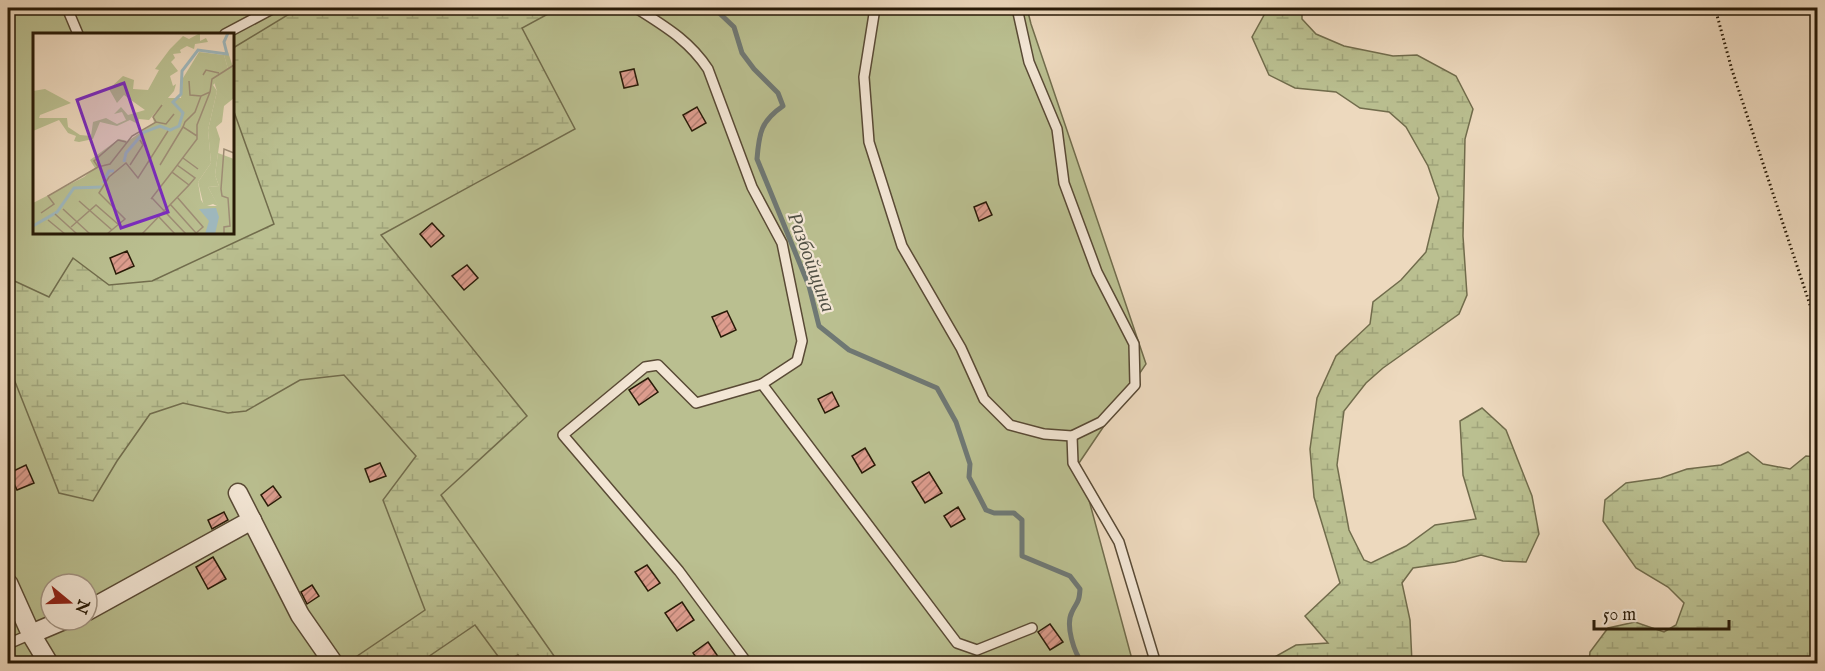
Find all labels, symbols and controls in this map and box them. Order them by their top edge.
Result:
inset map [33,33,234,234]
water label: Разбойщина [781,208,840,316]
north arrow [39,572,99,632]
scale bar [1594,593,1729,631]
text: N [70,595,93,616]
text: 50 m [1603,604,1636,627]

